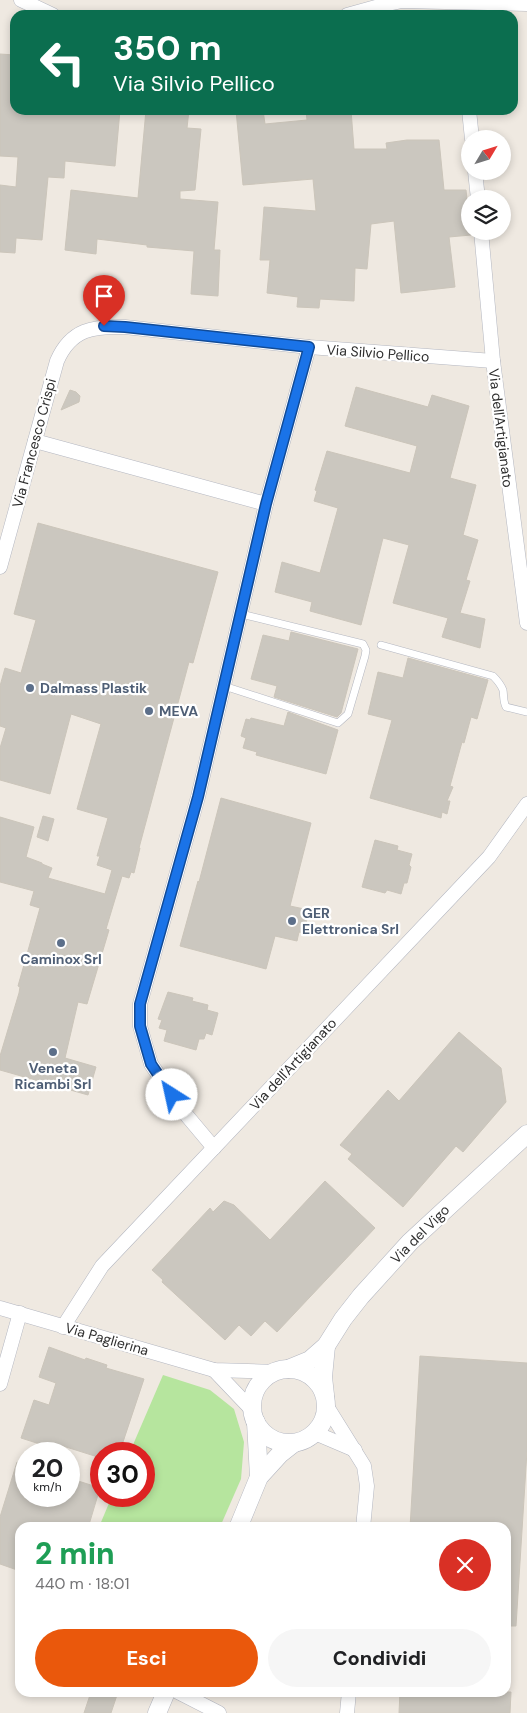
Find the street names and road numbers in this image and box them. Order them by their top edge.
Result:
street label: Via Silvio Pellico [326,340,430,366]
street label: Via dell'Artigianato [485,368,517,488]
street label: Via Francesco Crispi [8,376,60,510]
street label: Via dell'Artigianato [246,1014,340,1114]
street label: Via del Vigo [387,1201,453,1267]
street label: Via Paglierina [63,1319,151,1359]

